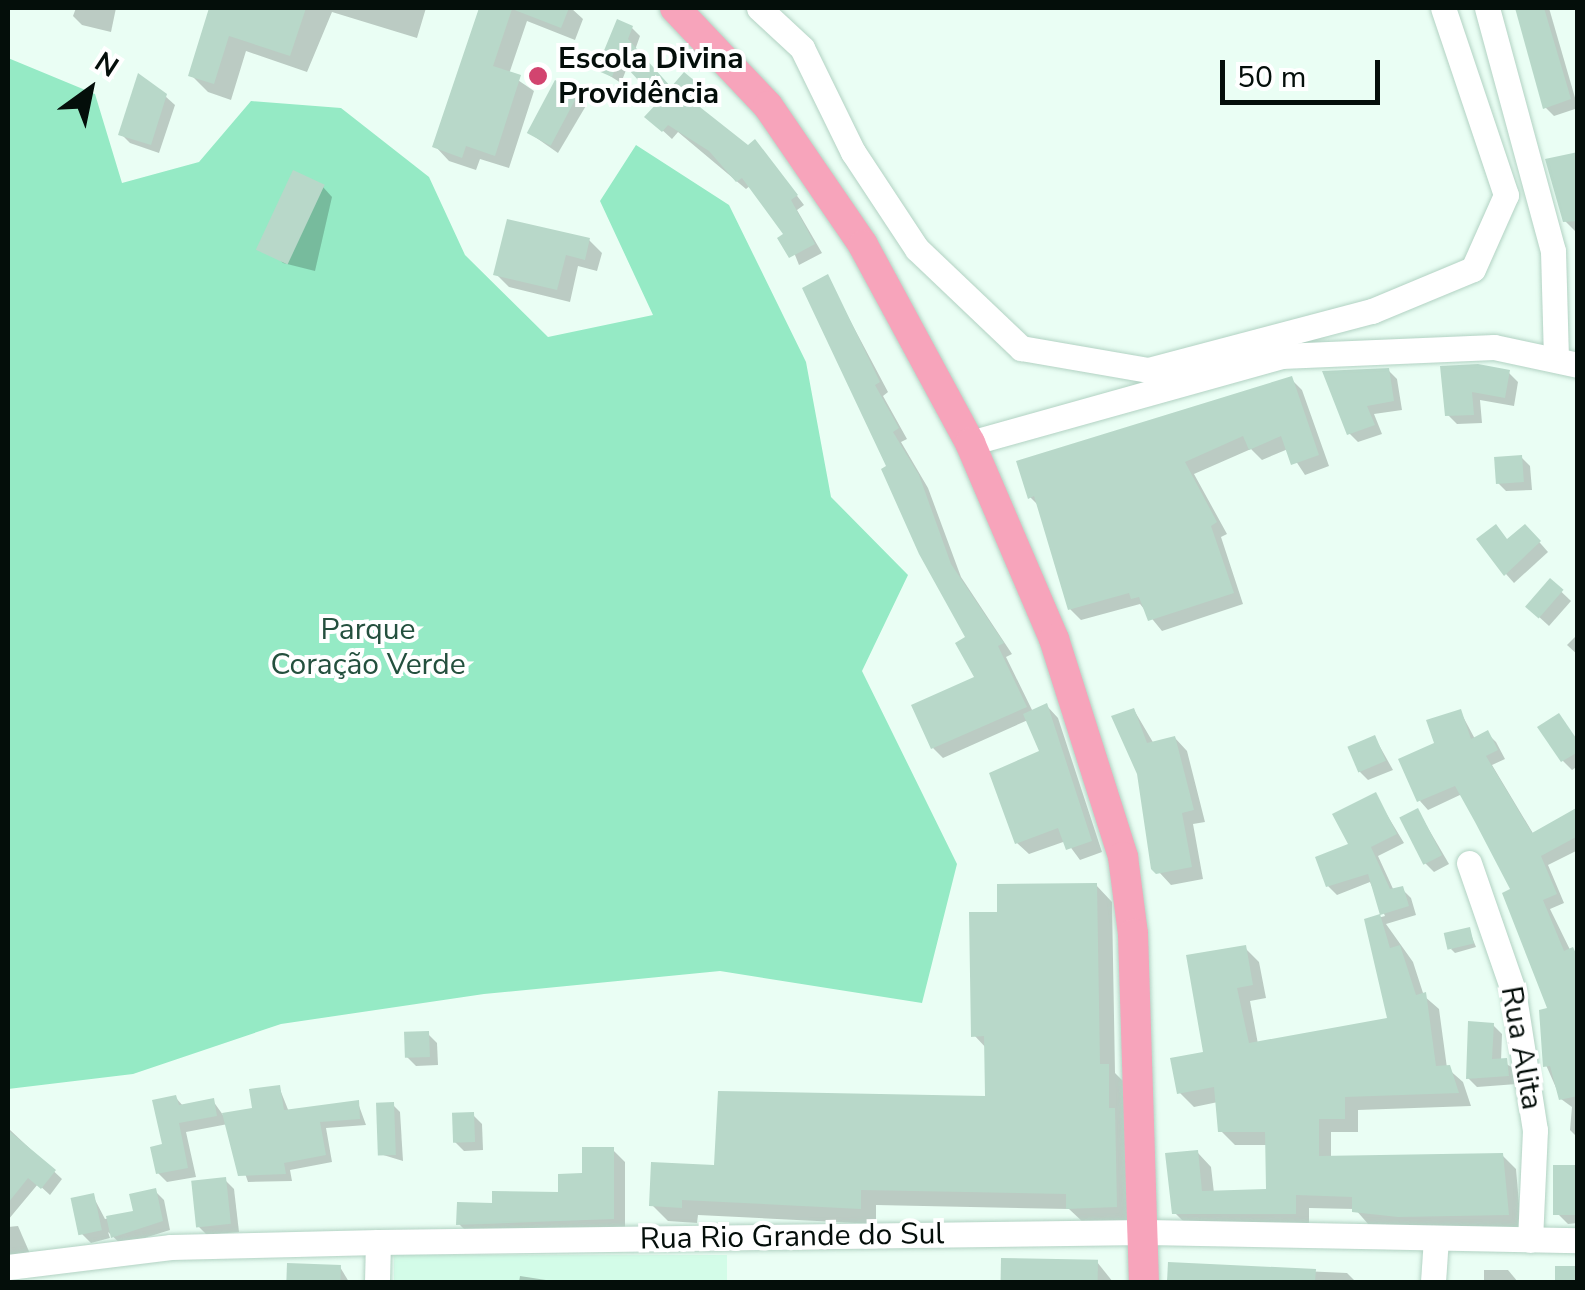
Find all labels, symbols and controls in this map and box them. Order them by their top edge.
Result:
north arrow [40,40,140,140]
scale bar [1225,40,1385,102]
place label: Escola Divina Providência [558,41,744,112]
text: N [87,43,125,86]
text: 50 m [1237,57,1306,98]
marker: Escola Divina Providência [527,65,549,87]
park label: Parque Coração Verde [270,612,466,682]
street label: Rua Alita [1492,984,1550,1112]
street label: Rua Rio Grande do Sul [639,1216,945,1258]

